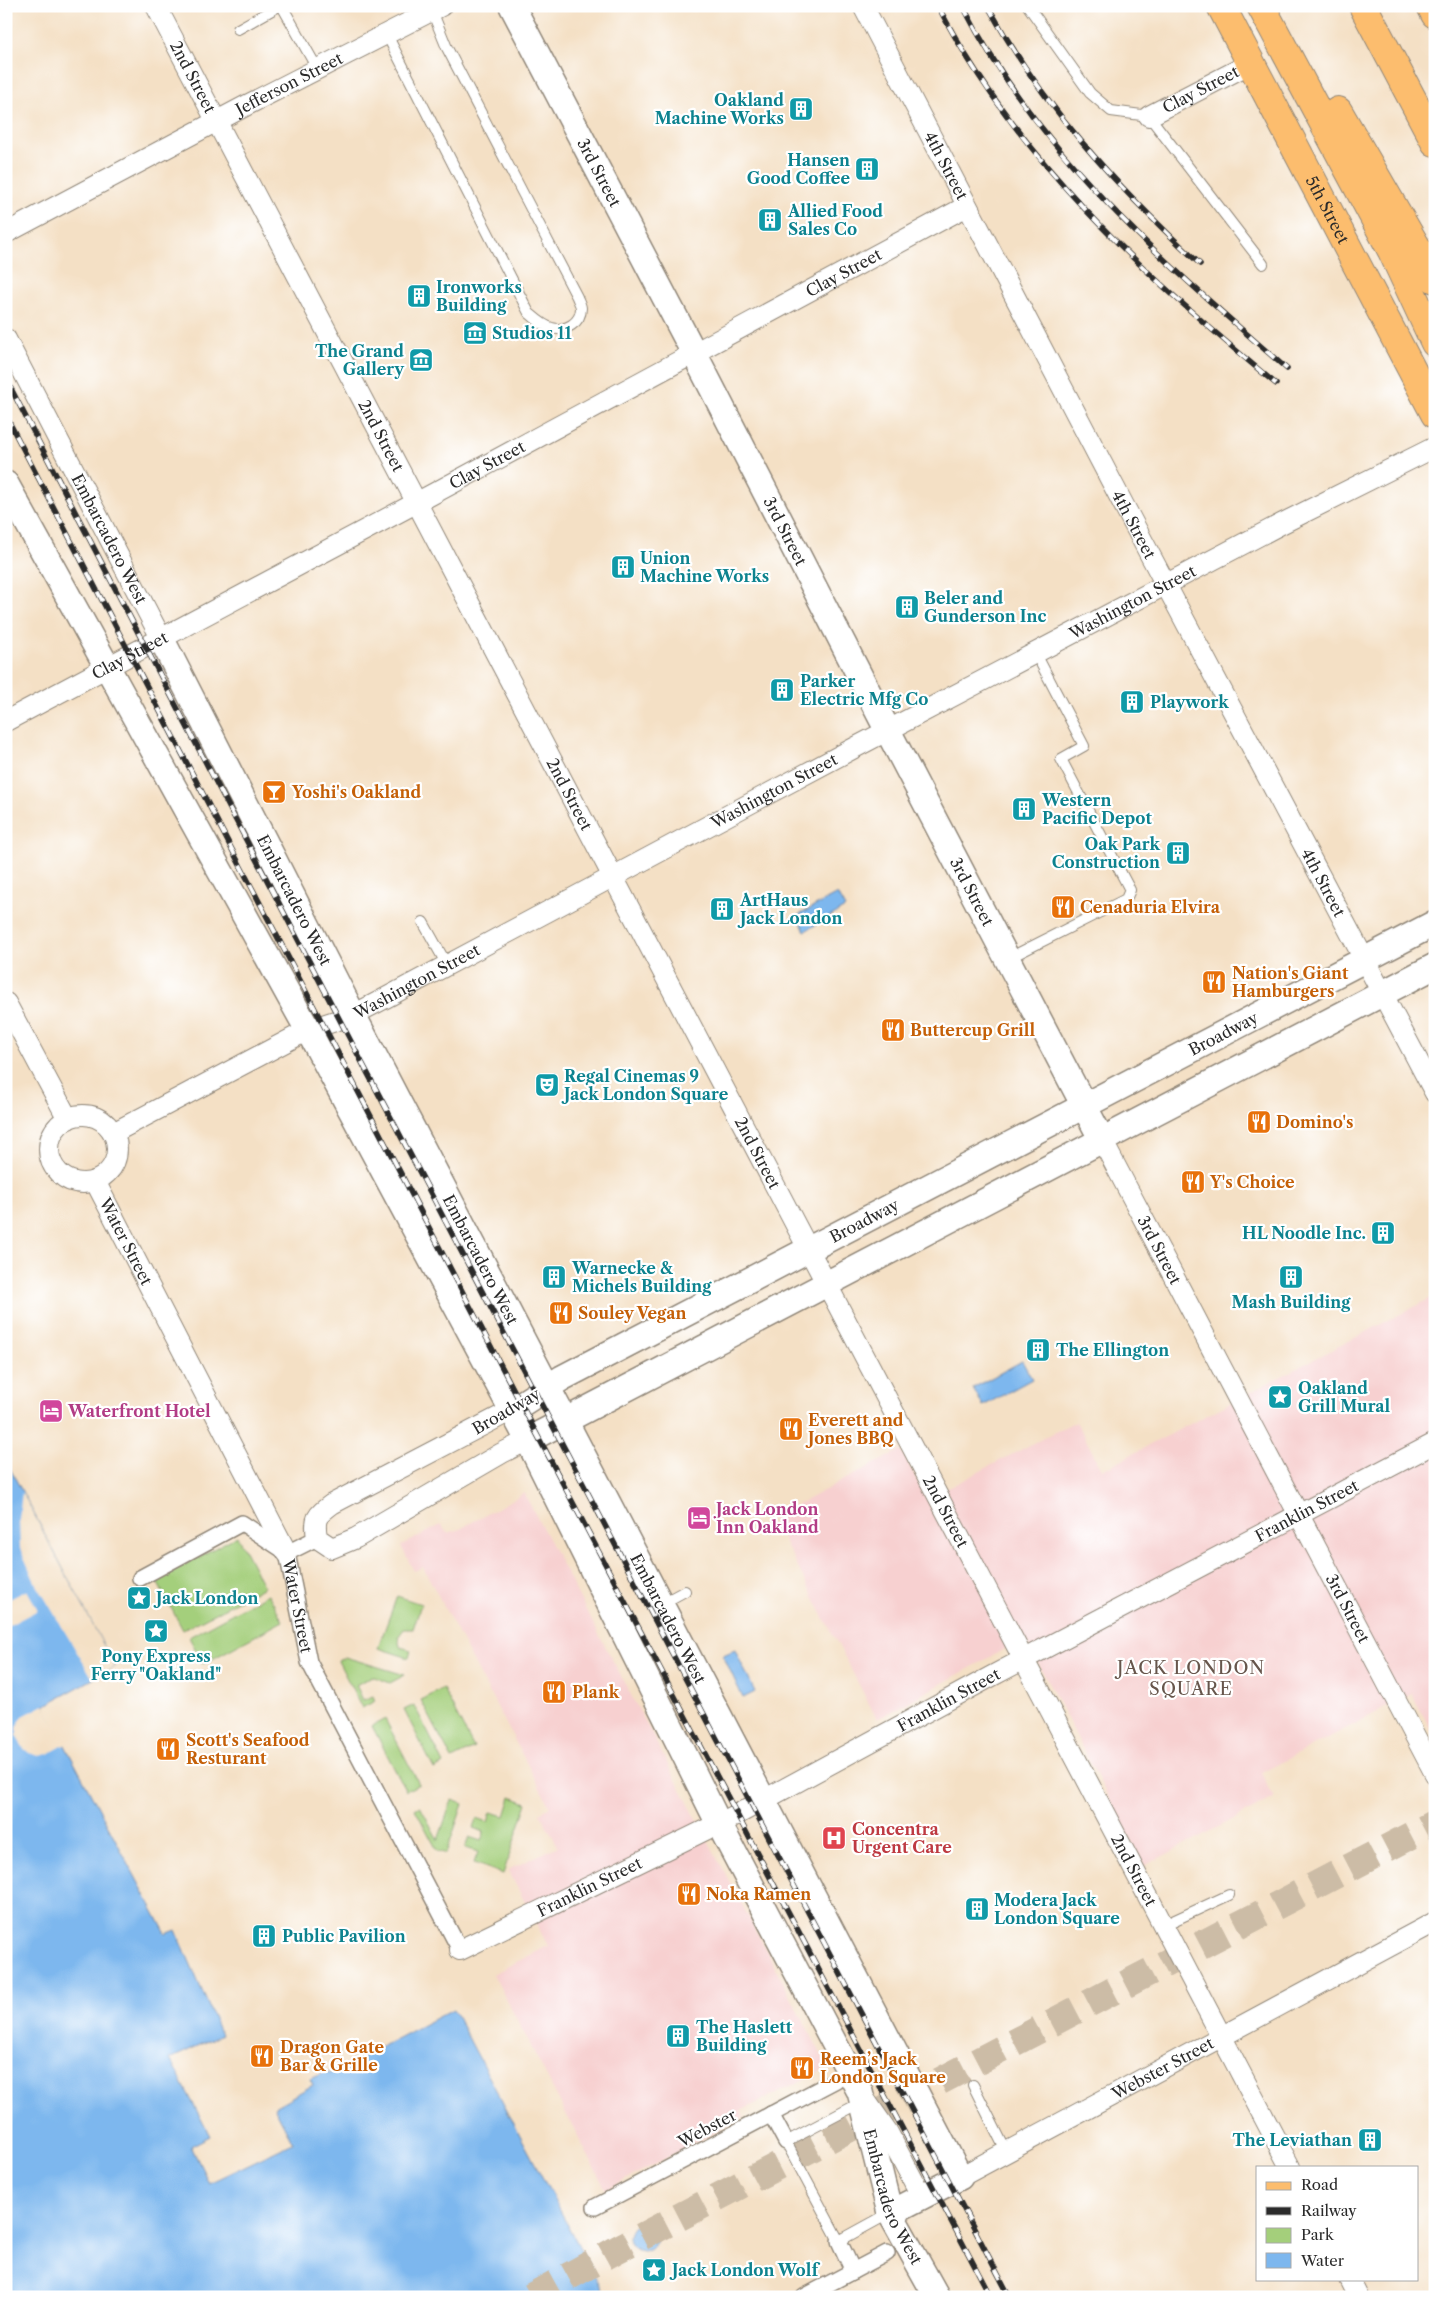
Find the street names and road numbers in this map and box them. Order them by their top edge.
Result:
street label: 2nd Street [166,37,220,117]
street label: Jefferson Street [229,48,346,121]
street label: Clay Street [1159,61,1242,117]
street label: 4th Street [920,128,973,204]
street label: 3rd Street [573,135,626,211]
street label: 5th Street [1302,172,1354,247]
street label: Clay Street [802,244,885,301]
street label: 2nd Street [354,396,409,475]
street label: Clay Street [446,436,529,493]
street label: Embarcadero West [68,470,152,608]
street label: 4th Street [1108,487,1160,562]
street label: 3rd Street [759,493,812,569]
street label: Washington Street [1065,560,1199,644]
street label: Clay Street [88,627,171,684]
street label: Washington Street [707,749,841,833]
street label: 2nd Street [542,755,597,834]
street label: Embarcadero West [253,831,336,969]
street label: 4th Street [1297,845,1350,920]
street label: 3rd Street [946,854,998,930]
street label: Washington Street [349,939,483,1023]
street label: Broadway [1185,1007,1262,1060]
street label: 2nd Street [731,1113,785,1192]
street label: Embarcadero West [439,1191,523,1328]
street label: Water Street [95,1194,157,1289]
street label: Broadway [826,1194,903,1247]
street label: 3rd Street [1133,1212,1186,1288]
street label: Broadway [468,1383,545,1438]
street label: 2nd Street [919,1472,973,1551]
street label: Franklin Street [1251,1475,1362,1546]
street label: Embarcadero West [626,1550,711,1687]
street label: Water Street [278,1556,317,1655]
street label: 3rd Street [1322,1571,1374,1646]
street label: Franklin Street [894,1664,1004,1736]
street label: 2nd Street [1107,1830,1161,1910]
street label: Franklin Street [534,1853,645,1921]
street label: Webster Street [1108,2033,1217,2104]
street label: Webster [674,2104,740,2152]
street label: Embarcadero West [859,2127,927,2268]

